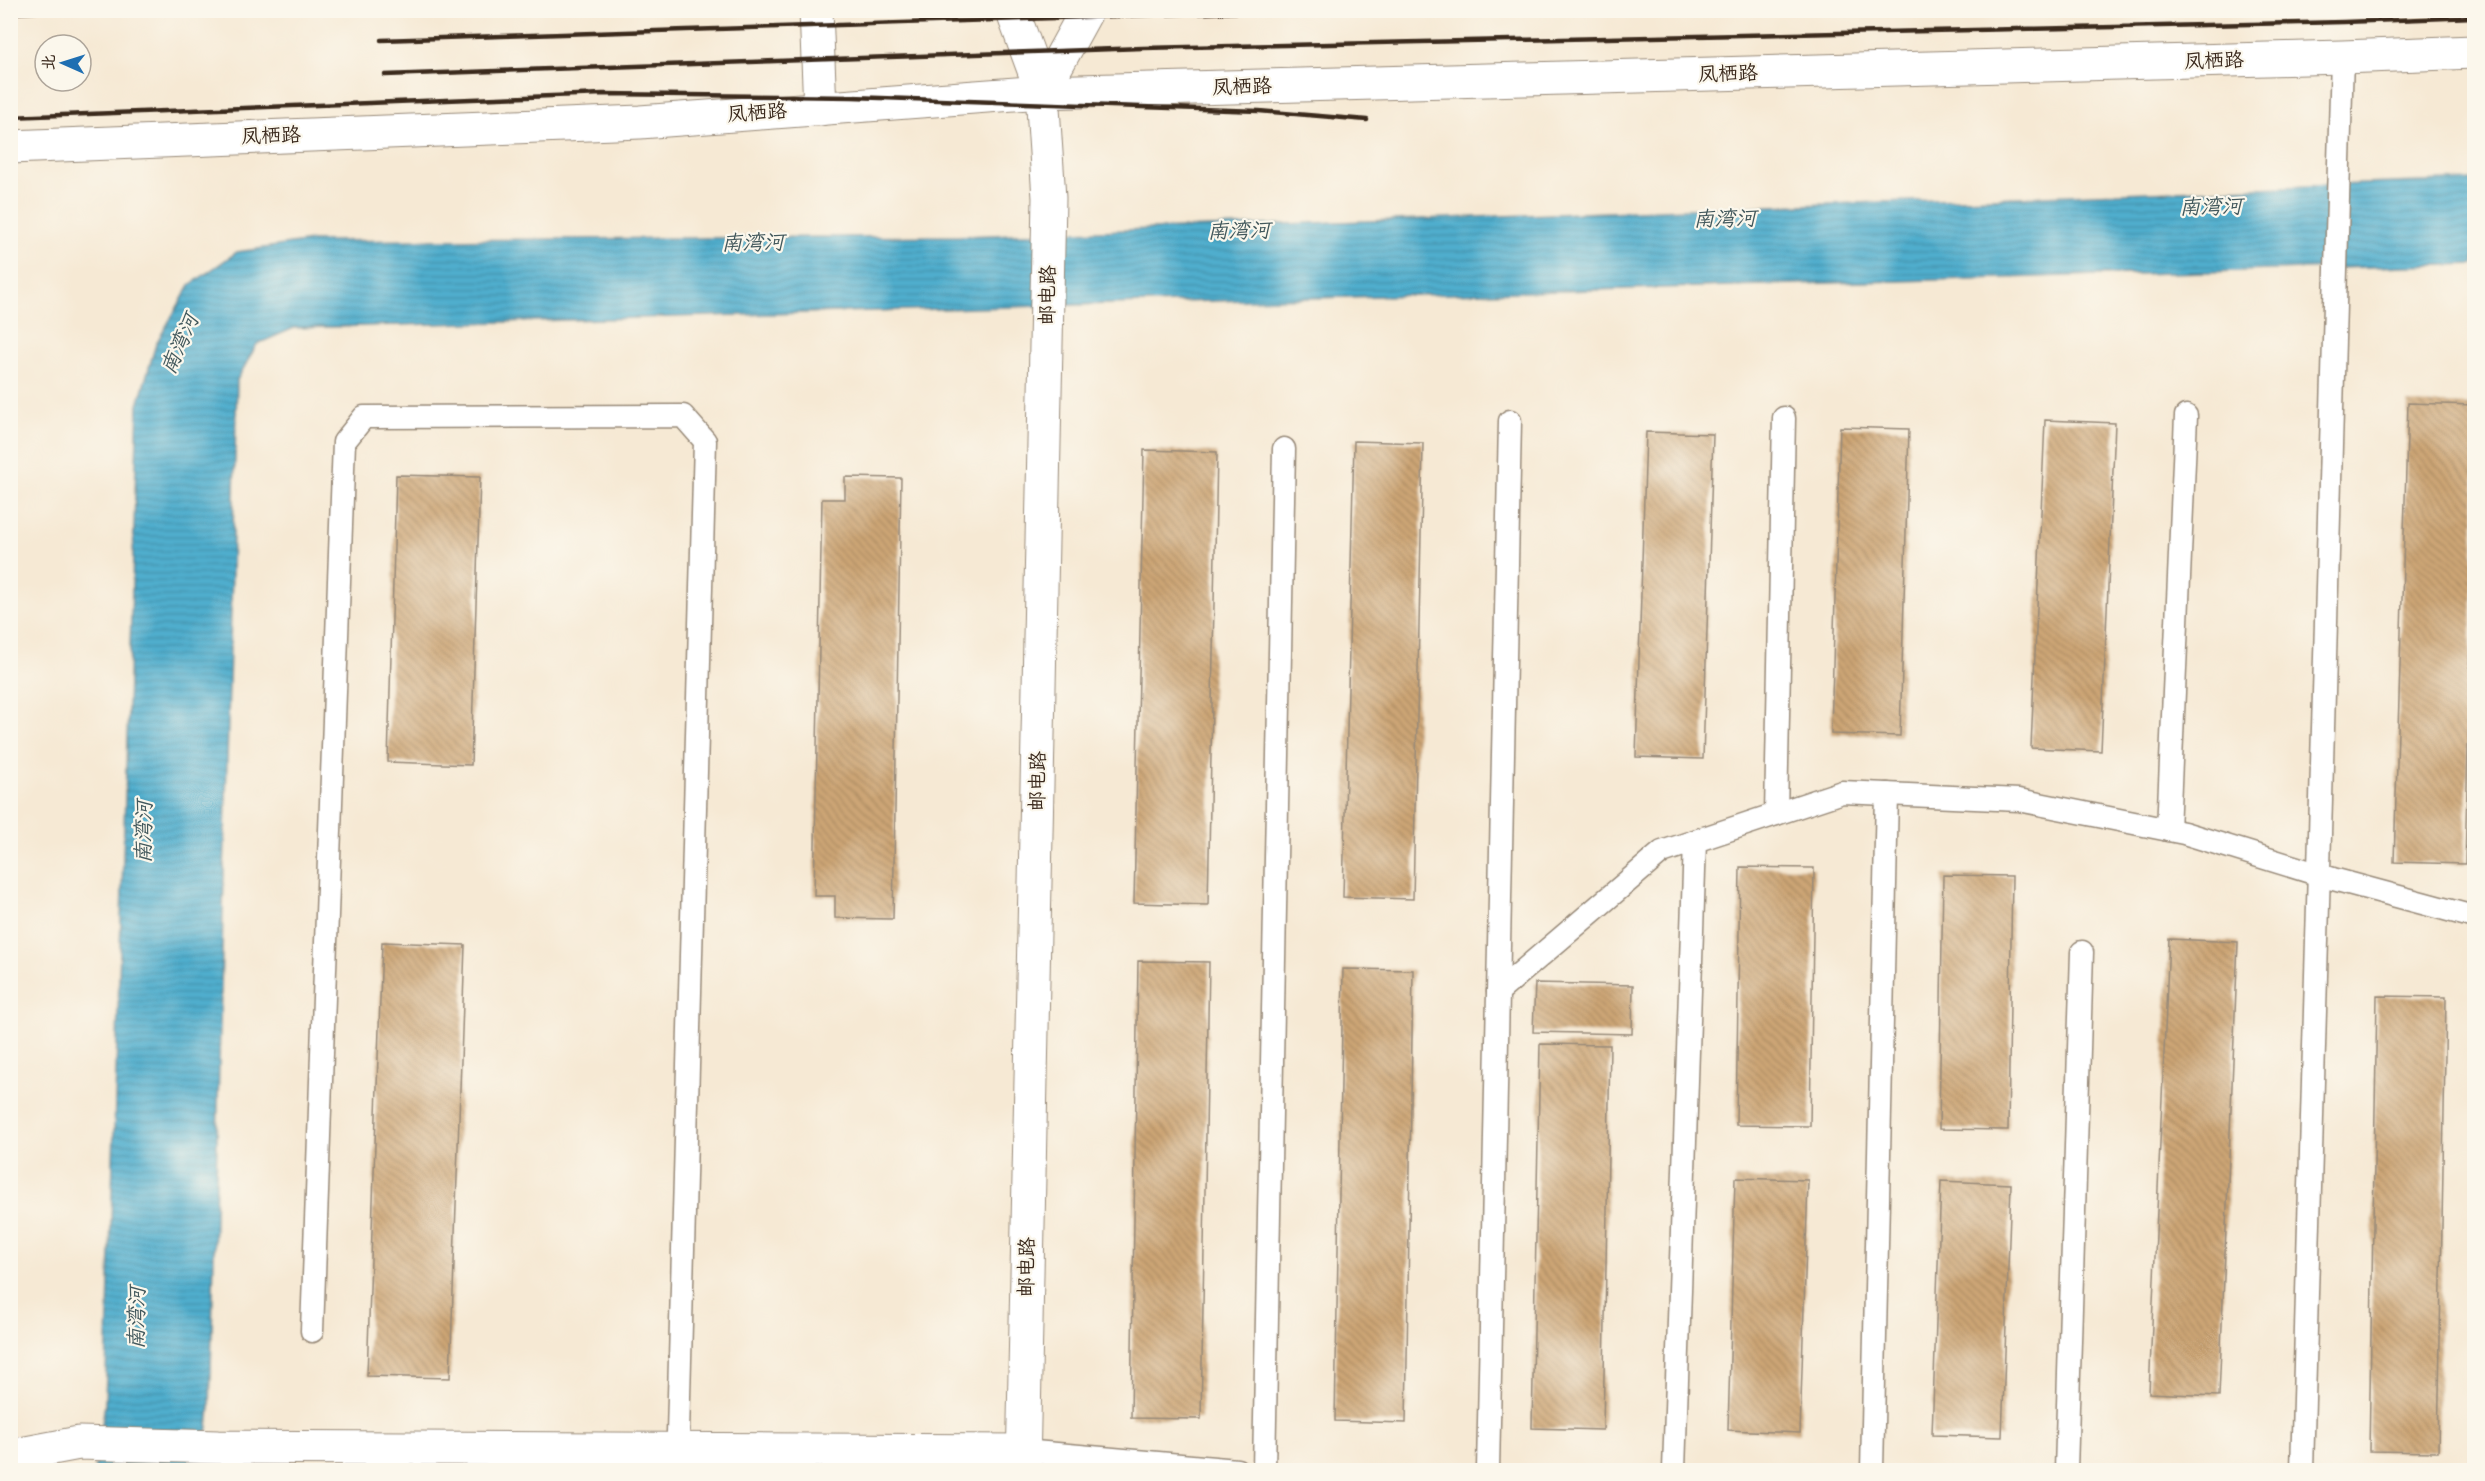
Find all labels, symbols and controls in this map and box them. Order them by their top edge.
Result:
north arrow [33,33,93,93]
street label: 凤栖路 [2184,46,2245,76]
text: 北 [38,54,60,71]
street label: 凤栖路 [1698,59,1759,89]
street label: 凤栖路 [1212,72,1273,102]
street label: 凤栖路 [726,97,789,129]
street label: 凤栖路 [241,121,302,151]
water label: 南湾河 [2179,192,2246,222]
water label: 南湾河 [1693,204,1760,234]
water label: 南湾河 [1207,216,1274,246]
water label: 南湾河 [721,228,788,258]
street label: 邮电路 [1033,264,1063,325]
water label: 南湾河 [154,307,207,379]
street label: 邮电路 [1023,750,1053,811]
water label: 南湾河 [129,797,159,864]
street label: 邮电路 [1012,1236,1042,1297]
water label: 南湾河 [122,1283,152,1350]

